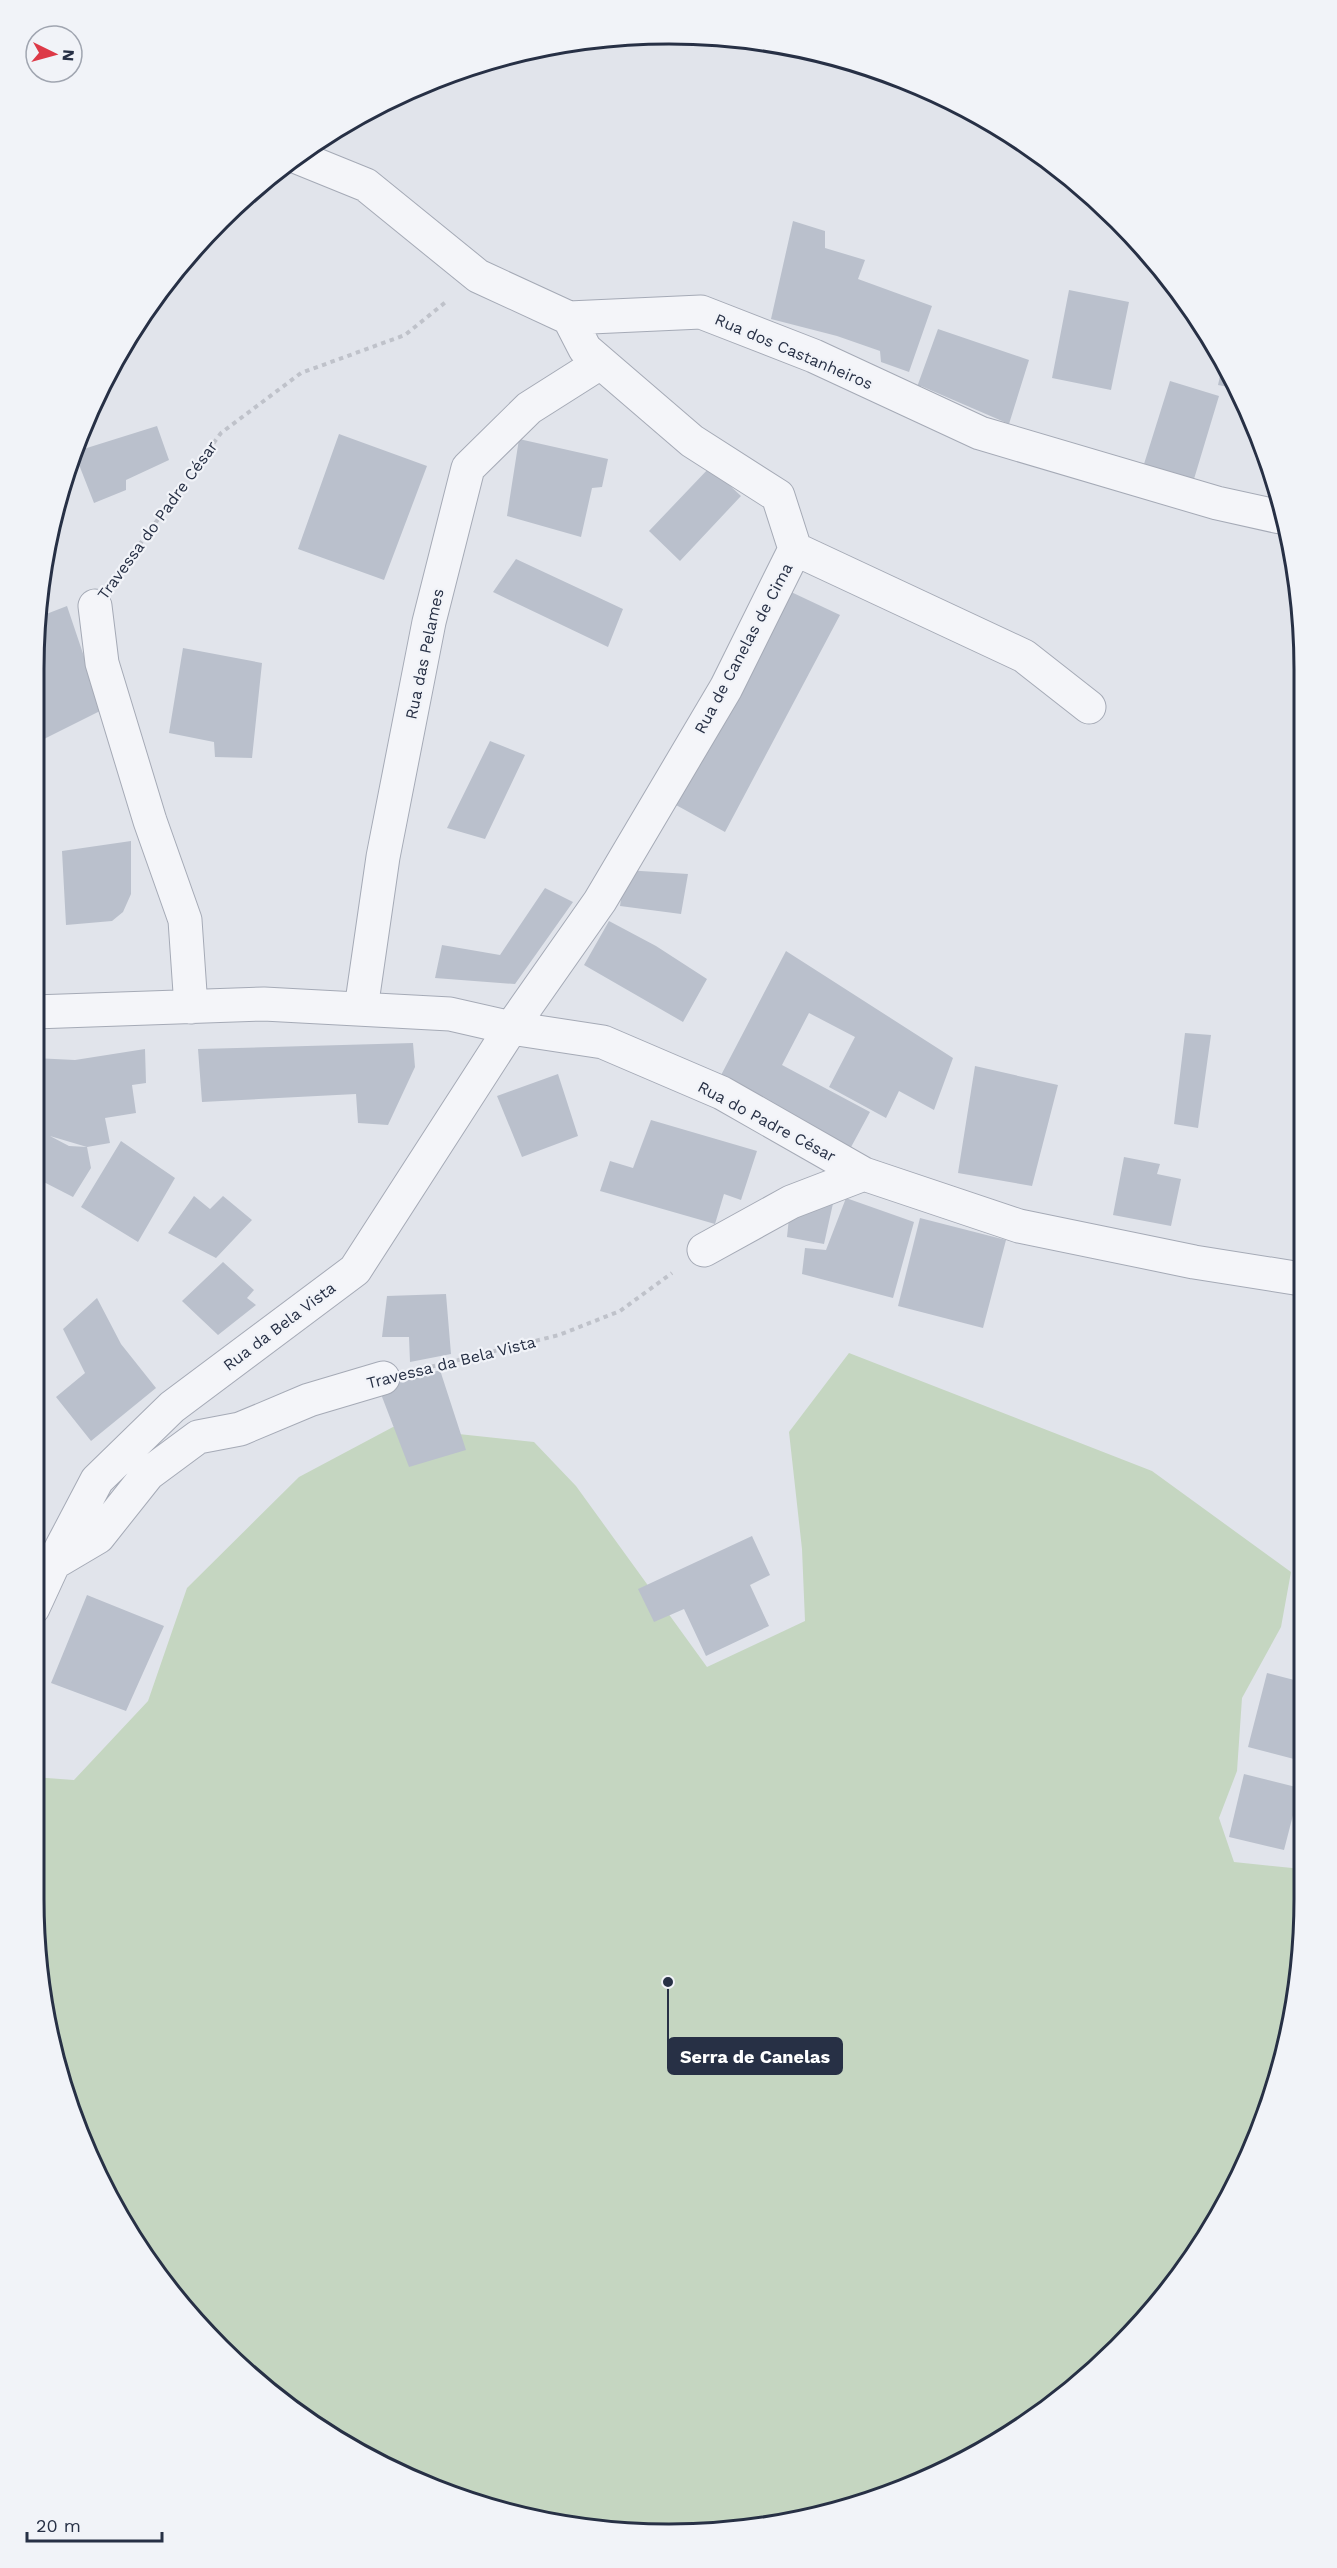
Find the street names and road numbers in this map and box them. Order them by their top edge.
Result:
street label: Rua dos Castanheiros [712,310,876,393]
street label: Travessa do Padre César [93,437,222,603]
street label: Rua de Canelas de Cima [690,560,797,737]
street label: Rua das Pelames [401,587,448,721]
street label: Rua do Padre César [694,1077,839,1166]
street label: Rua da Bela Vista [219,1278,339,1375]
street label: Travessa da Bela Vista [365,1332,538,1393]

